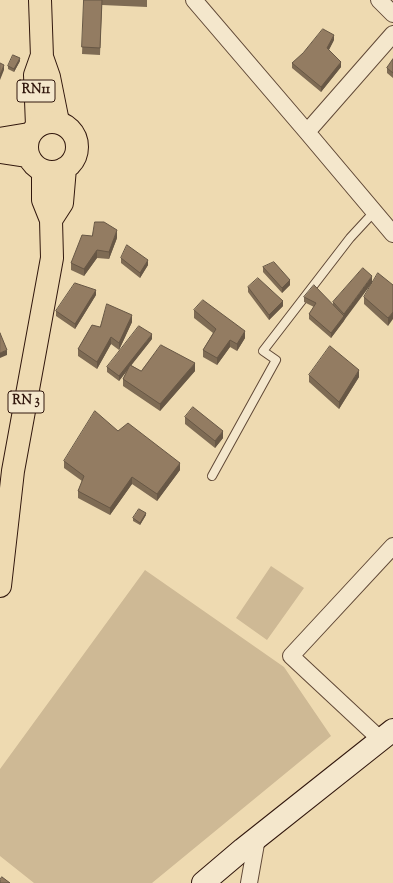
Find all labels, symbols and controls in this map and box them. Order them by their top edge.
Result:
road number: RN11 [17,80,55,102]
road number: RN 3 [8,391,44,413]

